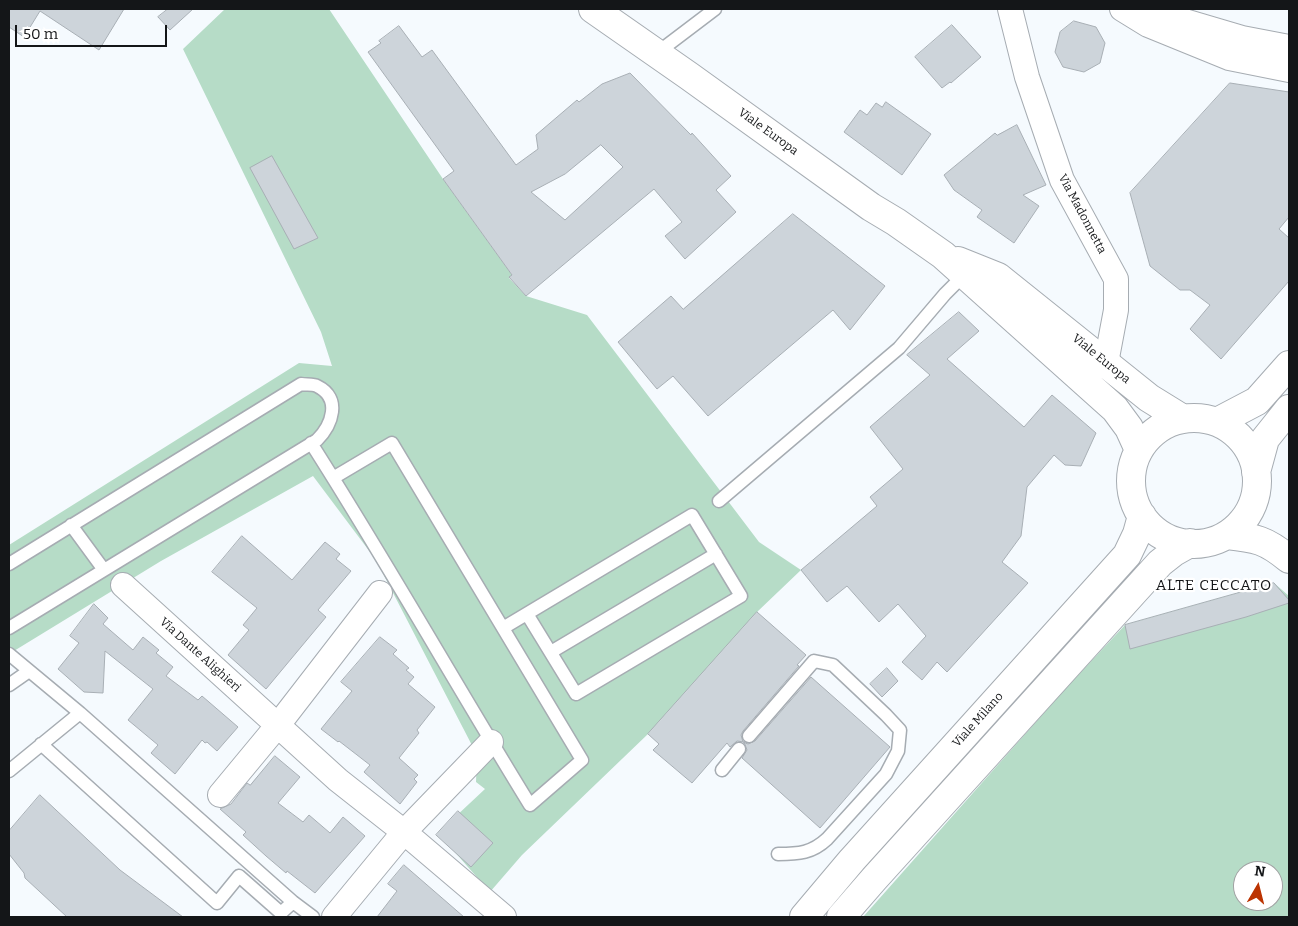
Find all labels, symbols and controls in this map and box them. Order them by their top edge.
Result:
scale bar [18,15,170,47]
text: 50 m [23,25,58,43]
street label: Viale Europa [735,105,801,159]
street label: Via Madonnetta [1055,172,1109,256]
street label: Viale Europa [1069,331,1133,387]
district label: ALTE CECCATO [1154,577,1274,595]
street label: Via Dante Alighieri [157,615,243,695]
street label: Viale Milano [950,690,1006,750]
north arrow [1233,861,1283,911]
text: N [1253,862,1267,881]

